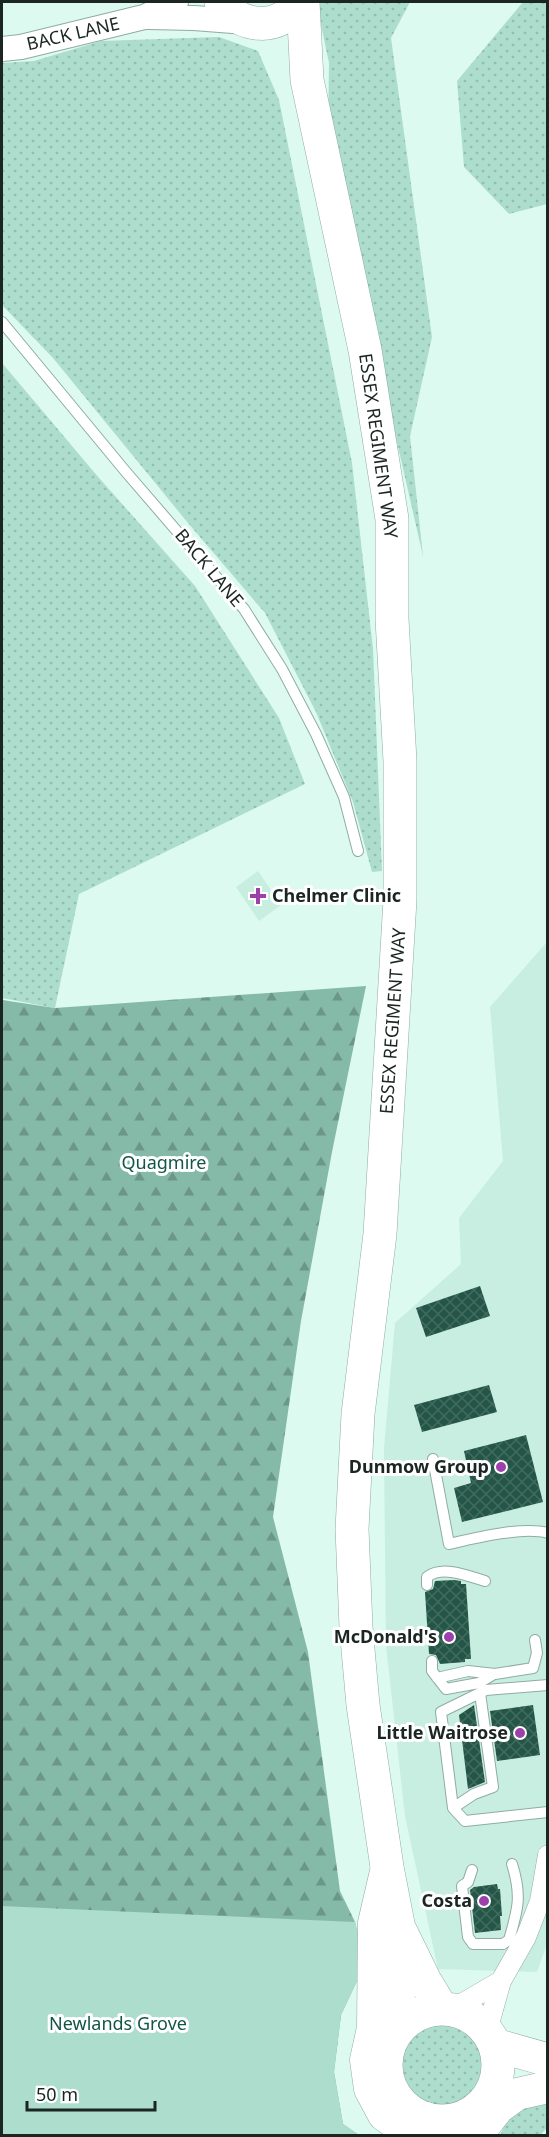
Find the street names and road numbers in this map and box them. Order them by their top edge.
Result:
street label: BACK LANE [24,11,122,55]
street label: ESSEX REGIMENT WAY [354,352,404,541]
street label: BACK LANE [170,523,249,611]
street label: ESSEX REGIMENT WAY [374,926,411,1115]

